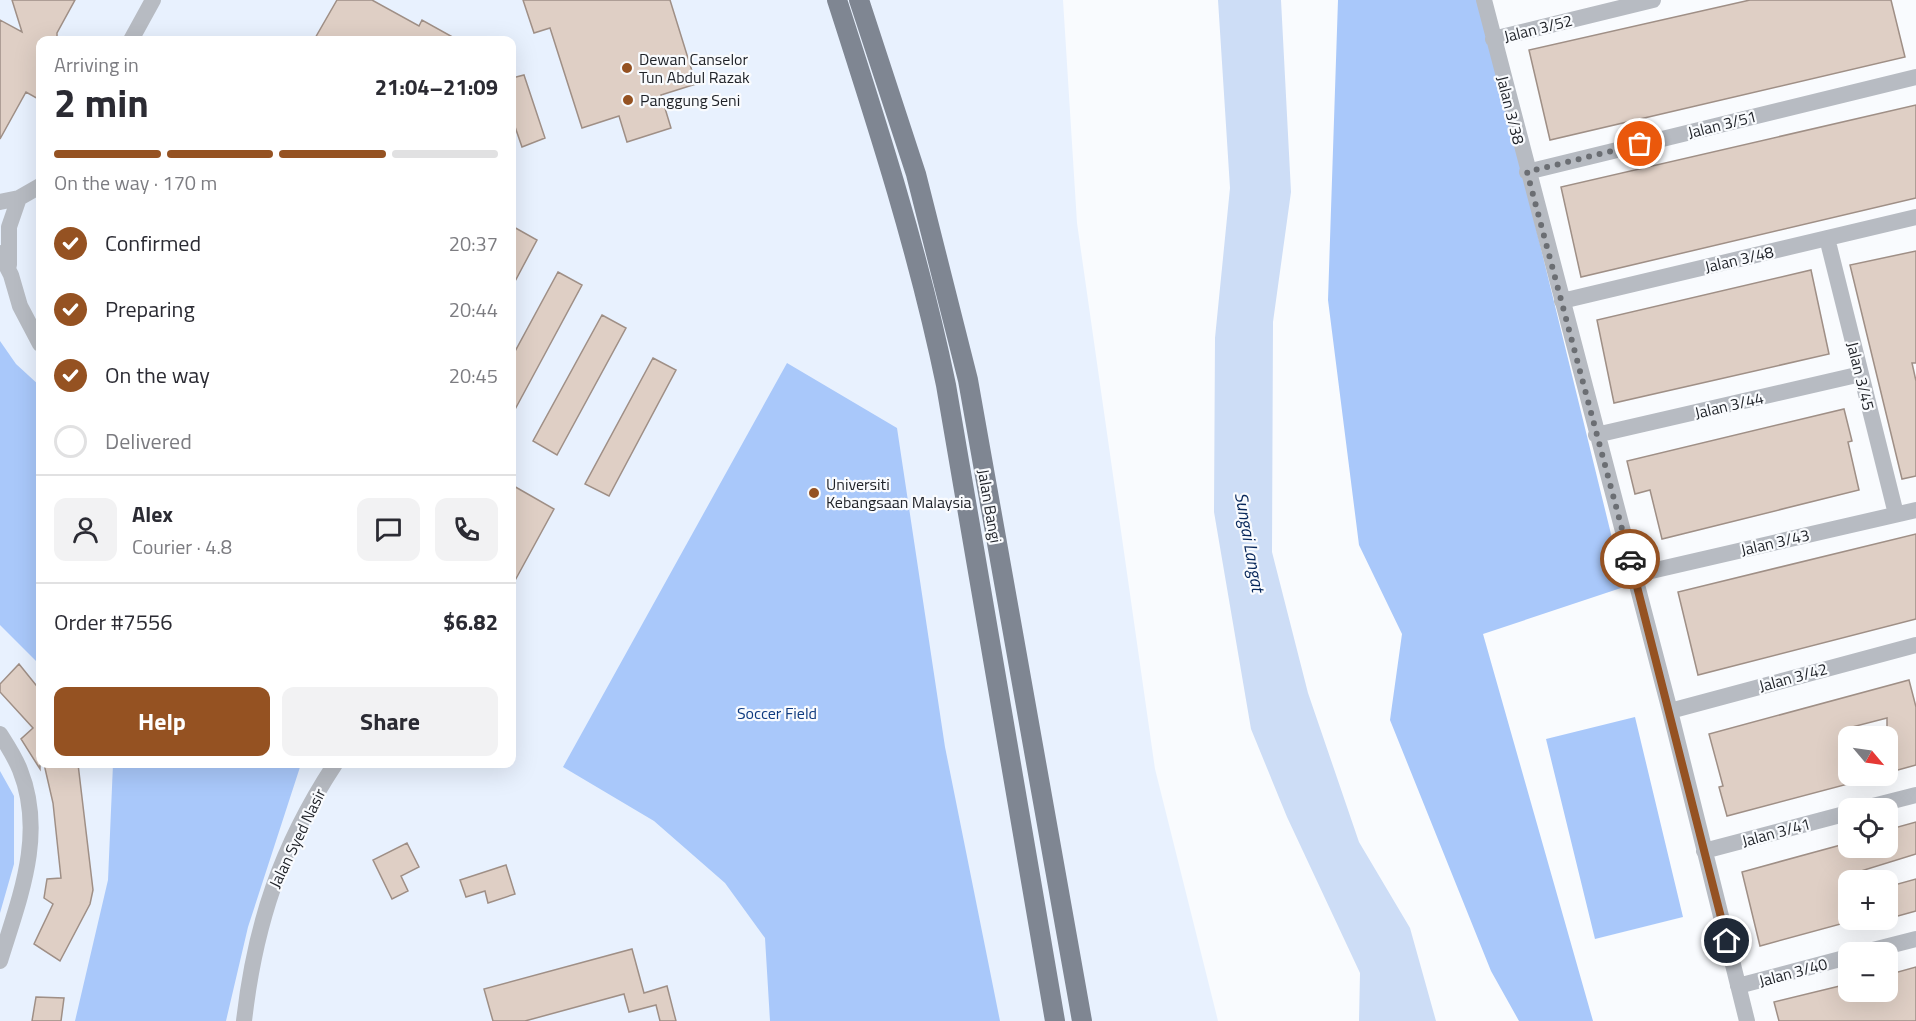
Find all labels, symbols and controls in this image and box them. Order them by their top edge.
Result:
street label: Jalan 3/52 [1501,8,1575,48]
place label: Dewan Canselor Tun Abdul Razak [639,47,750,89]
text: Arriving in [54,49,139,80]
marker: Dewan Canselor Tun Abdul Razak [620,61,634,75]
text: 21:04–21:09 [375,70,498,104]
text: 2 min [54,73,149,132]
street label: Jalan 3/38 [1491,73,1531,147]
place label: Panggung Seni [640,88,740,112]
marker: Panggung Seni [621,93,635,107]
street label: Jalan 3/51 [1685,104,1759,144]
pin [1614,118,1665,169]
icon: bag [1623,127,1656,160]
text: On the way · 170 m [54,167,217,198]
text: Confirmed [105,226,201,260]
icon: check [54,227,87,260]
text: 20:37 [449,228,498,259]
street label: Jalan 3/48 [1702,239,1776,279]
text: Preparing [105,292,195,326]
icon: check [54,293,87,326]
text: 20:44 [449,294,498,325]
street label: Jalan 3/45 [1841,339,1881,413]
text: On the way [105,358,210,392]
icon: check [54,359,87,392]
text: 20:45 [449,360,498,391]
street label: Jalan 3/44 [1692,385,1766,425]
text: Delivered [105,424,192,458]
street label: Jalan Bangi [972,467,1008,545]
place label: Universiti Kebangsaan Malaysia [826,472,971,514]
marker: Universiti Kebangsaan Malaysia [807,486,821,500]
water label: Sungai Langat [1228,490,1272,596]
text: Alex [132,497,173,531]
button: person [54,498,117,561]
button: chat [357,498,420,561]
button: phone [435,498,498,561]
street label: Jalan 3/43 [1738,522,1812,562]
courier [1600,529,1660,589]
text: Courier · 4.8 [132,531,232,562]
icon: car [1614,543,1647,576]
text: Order #7556 [54,605,173,639]
text: $6.82 [443,605,498,639]
street label: Jalan 3/42 [1756,656,1830,698]
button: Help [54,687,270,756]
button: Share [282,687,498,756]
park label: Soccer Field [737,701,817,725]
north arrow [1838,726,1898,786]
map controls [1838,726,1898,1002]
street label: Jalan Syed Nasir [263,784,332,892]
button: locate [1838,798,1898,858]
street label: Jalan 3/41 [1739,811,1813,853]
button: + [1838,870,1898,930]
pin [1701,915,1752,966]
icon: home [1710,924,1743,957]
button: − [1838,942,1898,1002]
street label: Jalan 3/40 [1756,951,1830,993]

